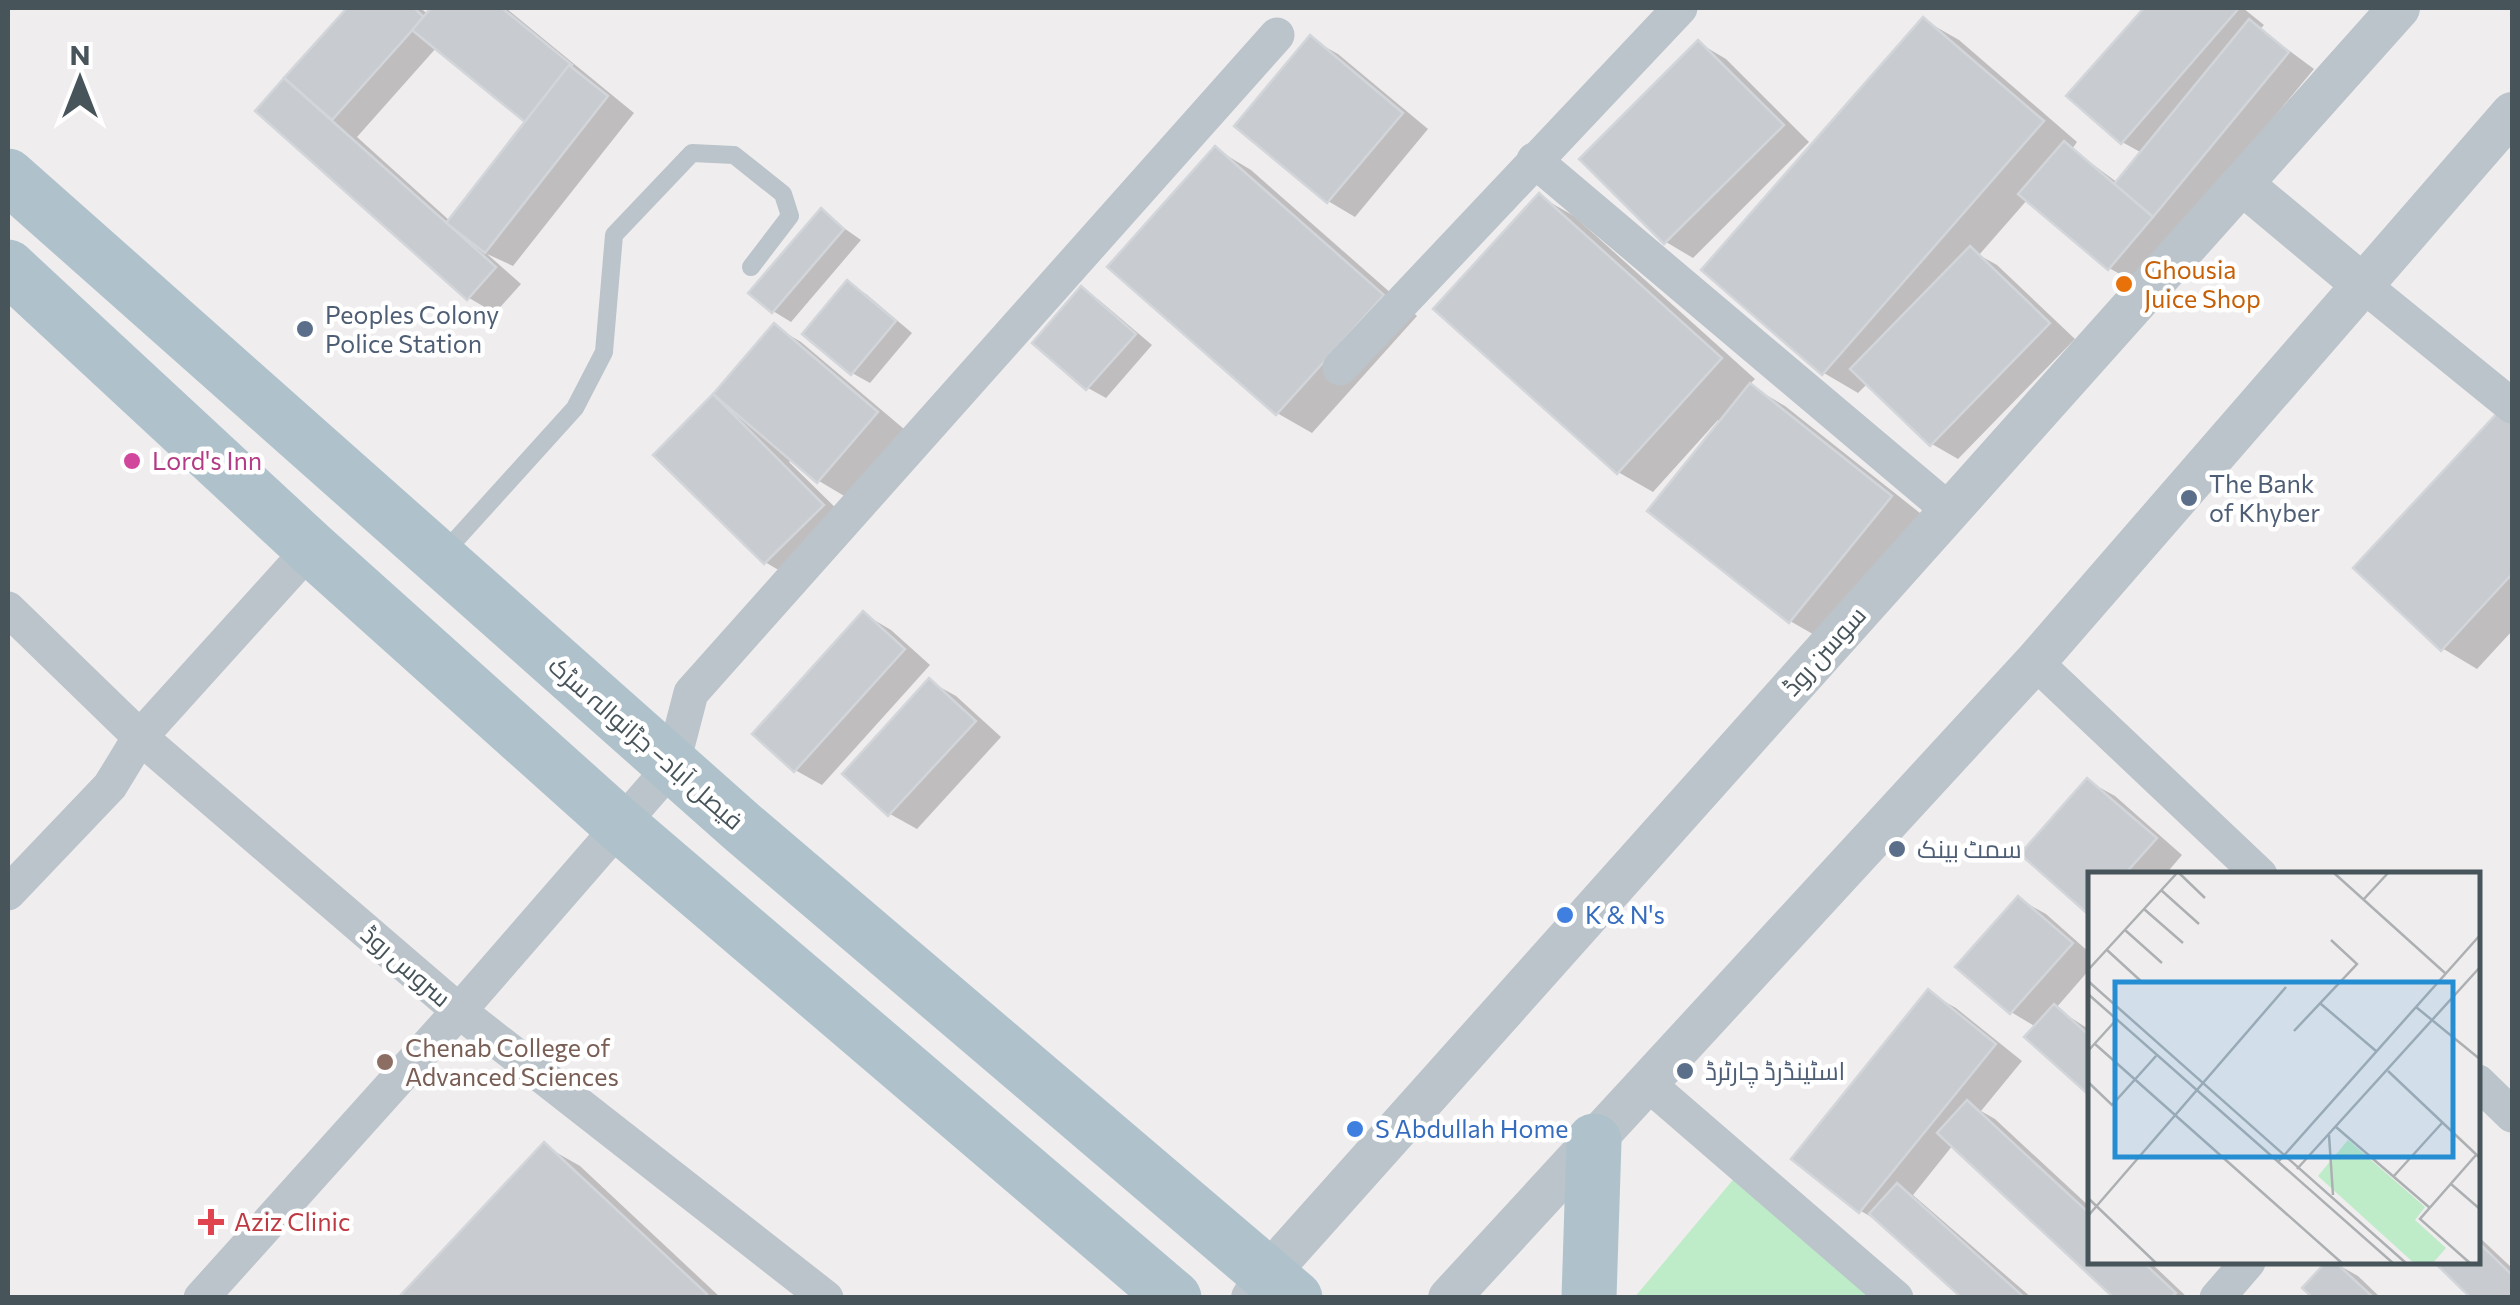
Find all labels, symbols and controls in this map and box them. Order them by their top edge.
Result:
north arrow [30,30,130,130]
text: N [70,37,91,71]
place label: Ghousia Juice Shop [2144,254,2261,313]
marker: Ghousia Juice Shop [2113,273,2135,295]
place label: Peoples Colony Police Station [325,299,499,358]
marker: Peoples Colony Police Station [294,318,316,340]
place label: Lord's Inn [152,445,262,475]
marker: Lord's Inn [121,450,143,472]
place label: The Bank of Khyber [2209,468,2320,527]
marker: The Bank of Khyber [2178,487,2200,509]
street label: سوسن روڈ [1775,599,1872,702]
street label: فیصل آباد– جڑانوالہ سڑک [542,649,750,836]
place label: سمٹ بینک [1917,833,2022,863]
marker: سمٹ بینک [1886,838,1908,860]
inset map [2088,872,2480,1265]
place label: K & N's [1585,899,1665,929]
marker: K & N's [1554,904,1576,926]
street label: سروس روڈ [355,918,458,1013]
place label: Chenab College of Advanced Sciences [405,1032,619,1091]
marker: Chenab College of Advanced Sciences [374,1051,396,1073]
place label: اسٹینڈرڈ چارٹرڈ [1705,1055,1845,1088]
marker: اسٹینڈرڈ چارٹرڈ [1674,1060,1696,1082]
place label: S Abdullah Home [1375,1113,1568,1143]
marker: S Abdullah Home [1344,1118,1366,1140]
place label: Aziz Clinic [234,1206,350,1236]
marker: Aziz Clinic [198,1209,224,1235]

